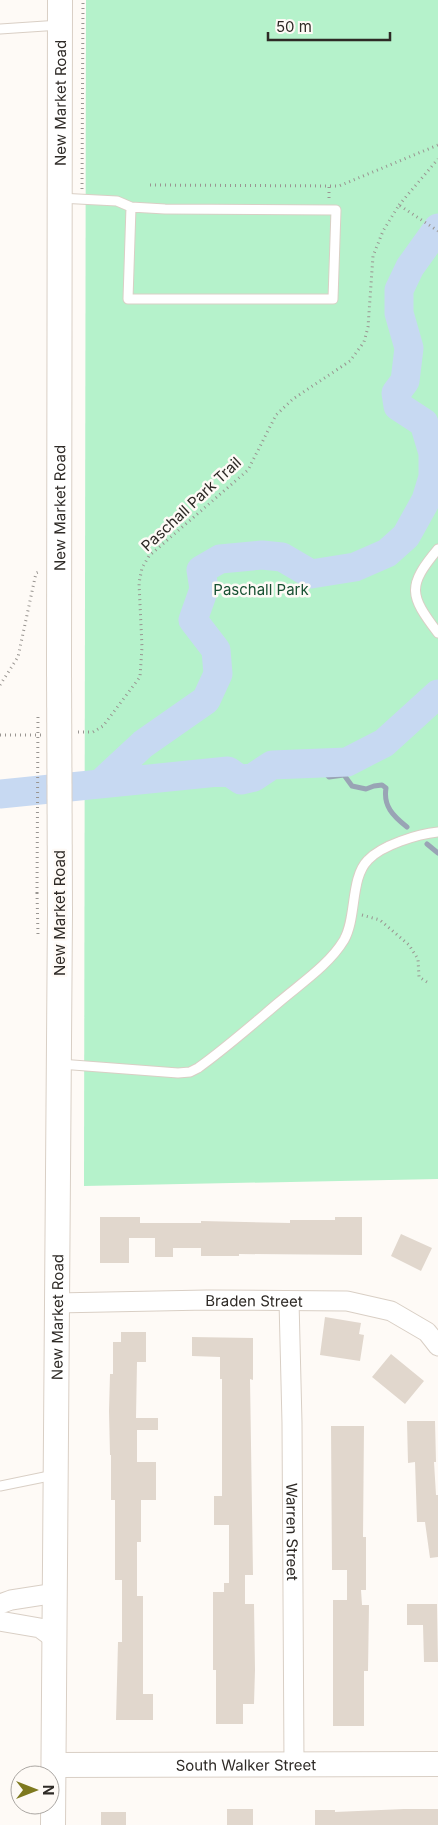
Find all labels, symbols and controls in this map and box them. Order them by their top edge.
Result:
scale bar [268,10,390,42]
text: 50 m [276,17,312,36]
street label: New Market Road [50,40,69,166]
street label: New Market Road [50,445,69,571]
street label: Paschall Park Trail [137,453,245,555]
park label: Paschall Park [213,580,309,599]
street label: New Market Road [50,850,69,976]
street label: New Market Road [47,1254,67,1380]
street label: Braden Street [205,1290,303,1310]
street label: Warren Street [283,1483,302,1581]
street label: South Walker Street [176,1755,316,1774]
north arrow [10,1765,60,1815]
text: N [40,1785,57,1795]

